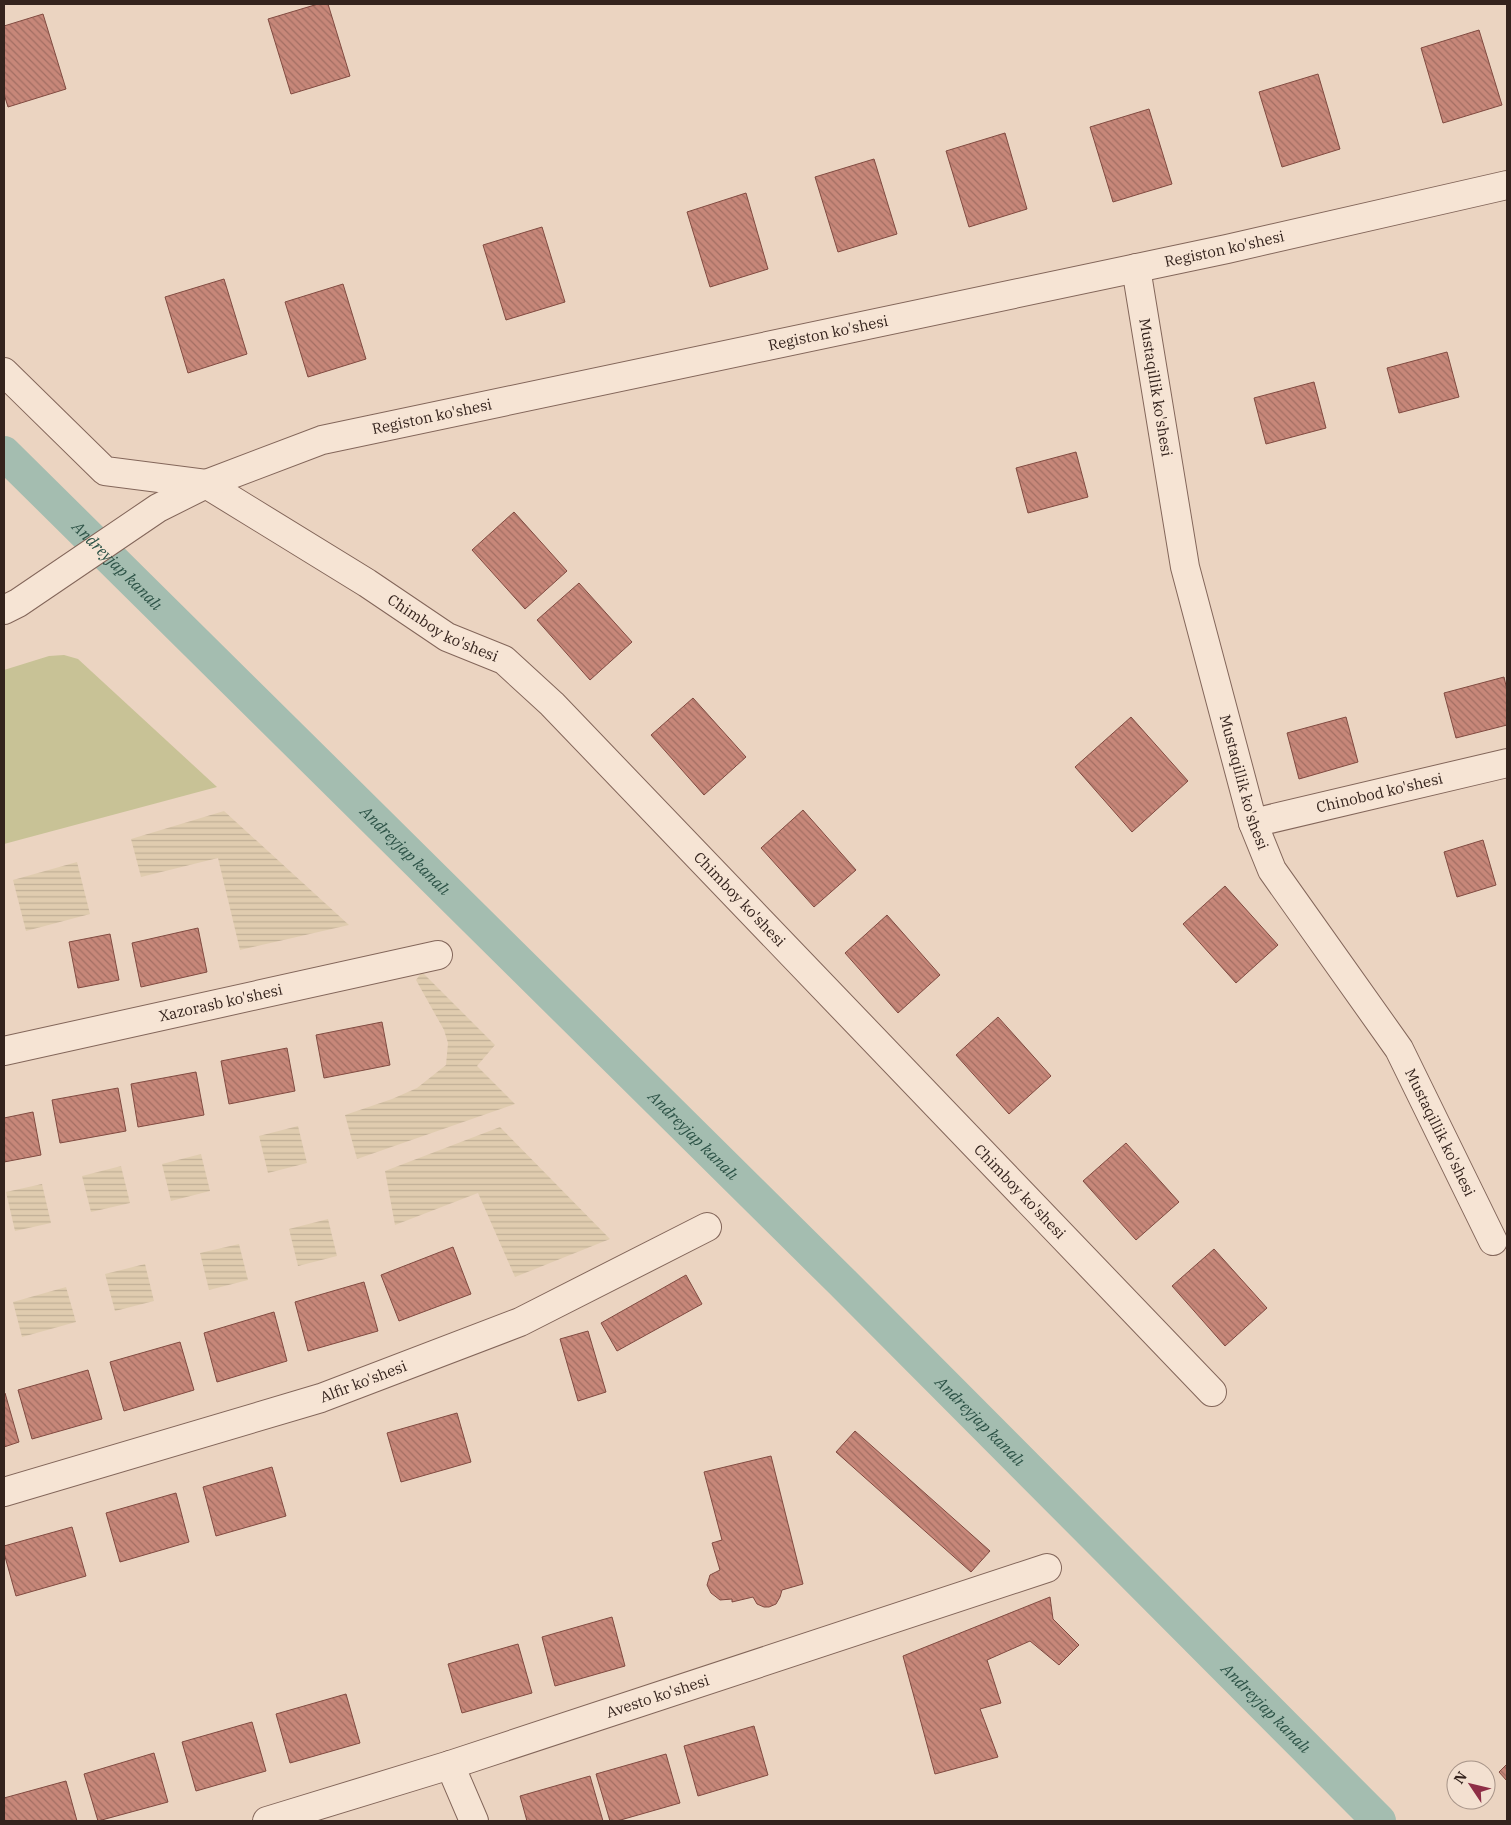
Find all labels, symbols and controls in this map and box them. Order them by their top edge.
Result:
street label: Registon ko'shesi [1163,226,1286,271]
street label: Registon ko'shesi [767,311,890,355]
street label: Mustaqillik ko'shesi [1135,317,1177,458]
street label: Registon ko'shesi [370,394,494,438]
water label: Andreyjap kanalı [68,516,167,615]
street label: Chimboy ko'shesi [384,590,501,666]
street label: Mustaqillik ko'shesi [1216,712,1273,853]
street label: Chinobod ko'shesi [1314,768,1445,817]
water label: Andreyjap kanalı [356,801,455,899]
street label: Chimboy ko'shesi [690,848,790,951]
street label: Xazorasb ko'shesi [157,980,284,1025]
street label: Mustaqillik ko'shesi [1401,1065,1480,1200]
water label: Andreyjap kanalı [644,1086,743,1184]
street label: Chimboy ko'shesi [970,1140,1070,1243]
street label: Alfir ko'shesi [317,1356,410,1407]
water label: Andreyjap kanalı [931,1371,1030,1470]
water label: Andreyjap kanalı [1217,1658,1315,1757]
street label: Avesto ko'shesi [603,1670,712,1722]
north arrow [1446,1760,1496,1810]
text: N [1450,1768,1471,1787]

